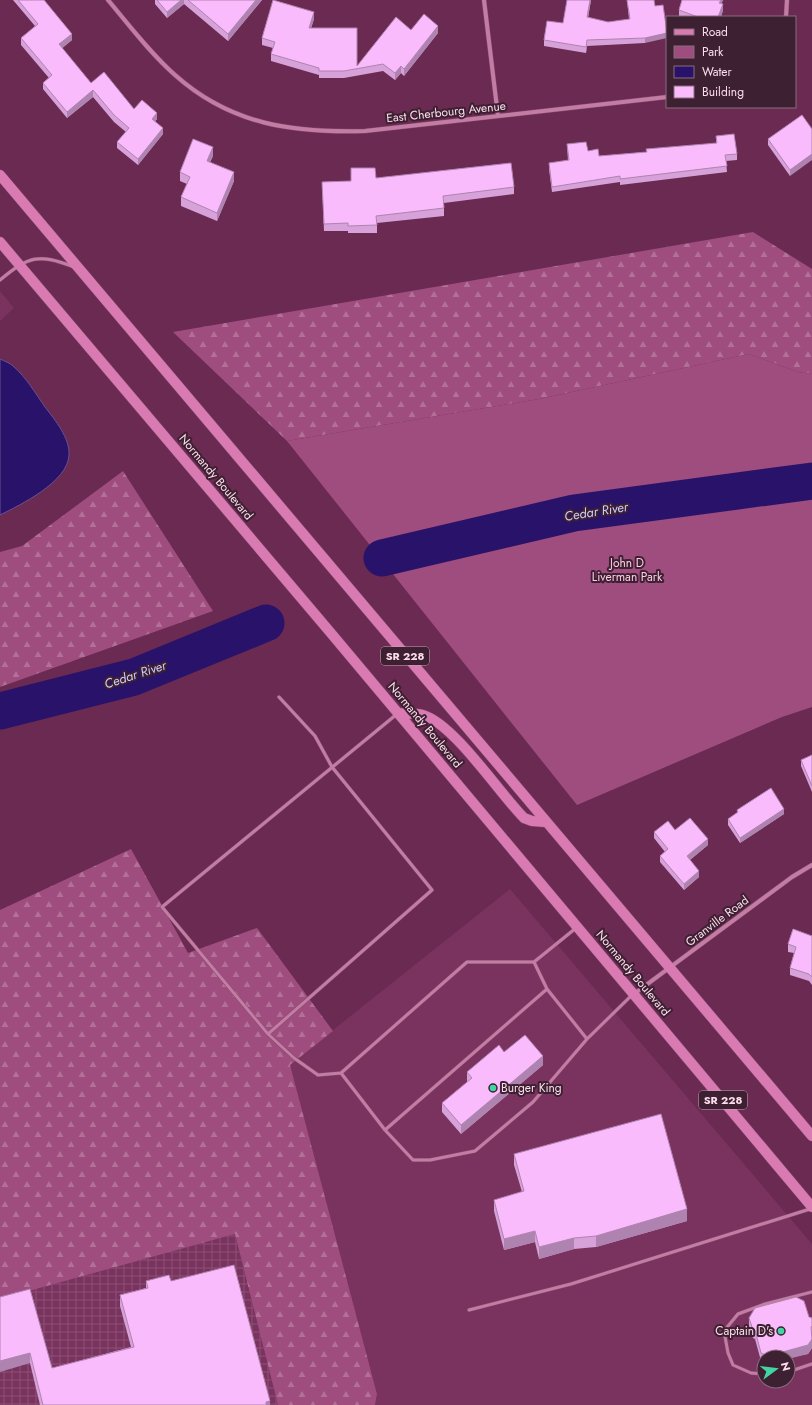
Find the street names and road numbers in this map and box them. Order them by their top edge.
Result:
street label: East Cherbourg Avenue [385,97,507,127]
street label: Normandy Boulevard [175,430,257,524]
road number: SR 228 [381,647,429,665]
street label: Normandy Boulevard [384,678,466,772]
street label: Granville Road [682,891,752,951]
street label: Normandy Boulevard [592,926,674,1020]
road number: SR 228 [699,1091,747,1109]

